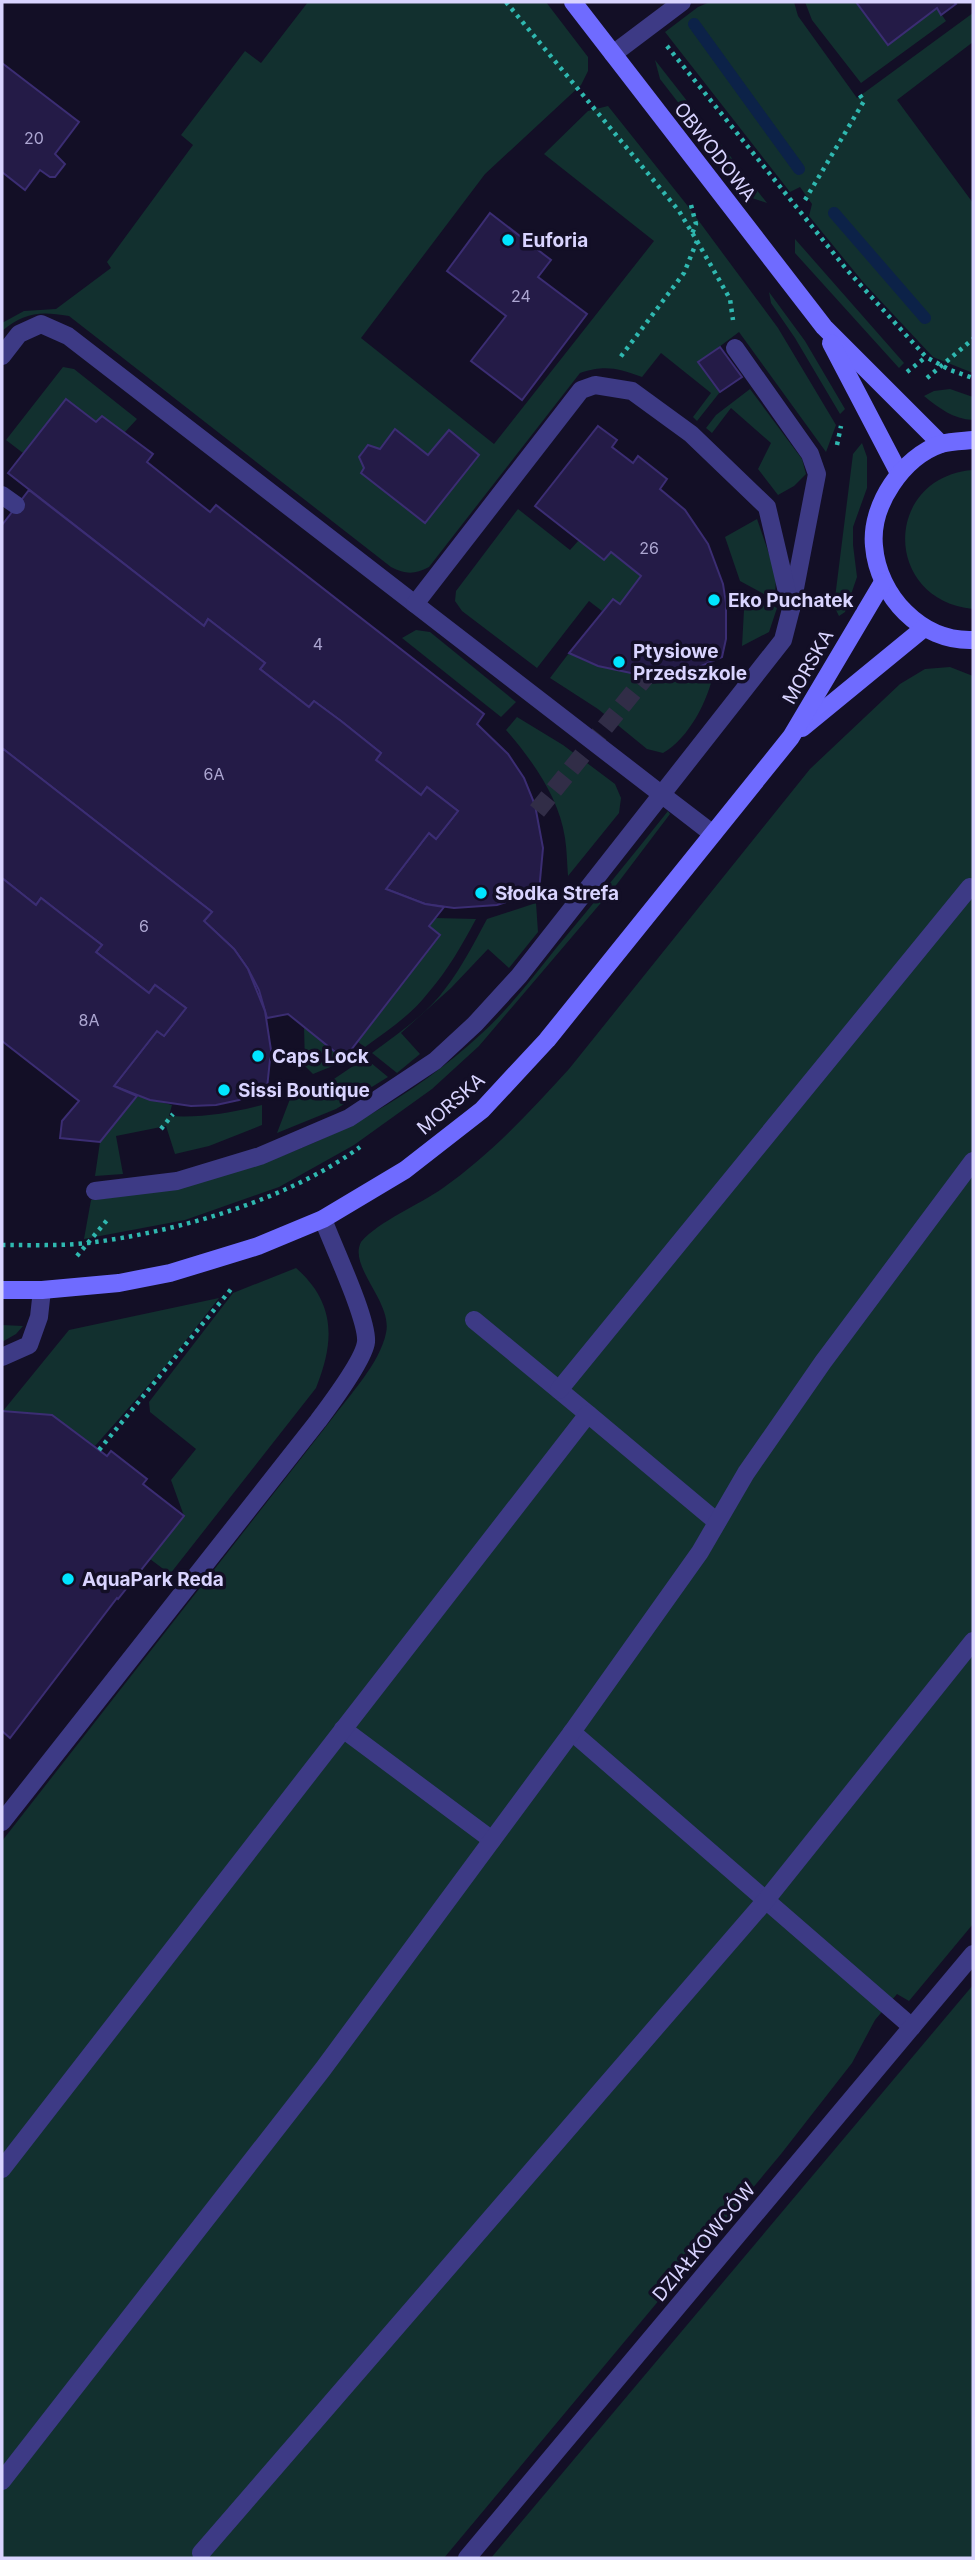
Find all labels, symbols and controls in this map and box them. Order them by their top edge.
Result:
street label: OBWODOWA [669,98,761,206]
house number: 20 [24,128,44,148]
place label: Euforia [522,229,588,252]
marker: Euforia [500,232,516,248]
house number: 24 [511,286,531,306]
house number: 26 [639,538,659,558]
place label: Eko Puchatek [728,589,854,612]
marker: Eko Puchatek [706,592,722,608]
street label: MORSKA [778,626,838,708]
house number: 4 [313,634,323,654]
place label: Ptysiowe Przedszkole [633,640,747,685]
marker: Ptysiowe Przedszkole [611,654,627,670]
house number: 6A [204,764,224,784]
place label: Słodka Strefa [495,882,619,905]
marker: Słodka Strefa [473,885,489,901]
house number: 6 [139,916,149,936]
house number: 8A [79,1010,99,1030]
place label: Caps Lock [272,1045,369,1068]
marker: Caps Lock [250,1048,266,1064]
street label: MORSKA [413,1068,489,1140]
place label: Sissi Boutique [238,1079,370,1102]
marker: Sissi Boutique [216,1082,232,1098]
place label: AquaPark Reda [82,1568,224,1591]
marker: AquaPark Reda [60,1571,76,1587]
street label: DZIAŁKOWCÓW [648,2178,760,2306]

